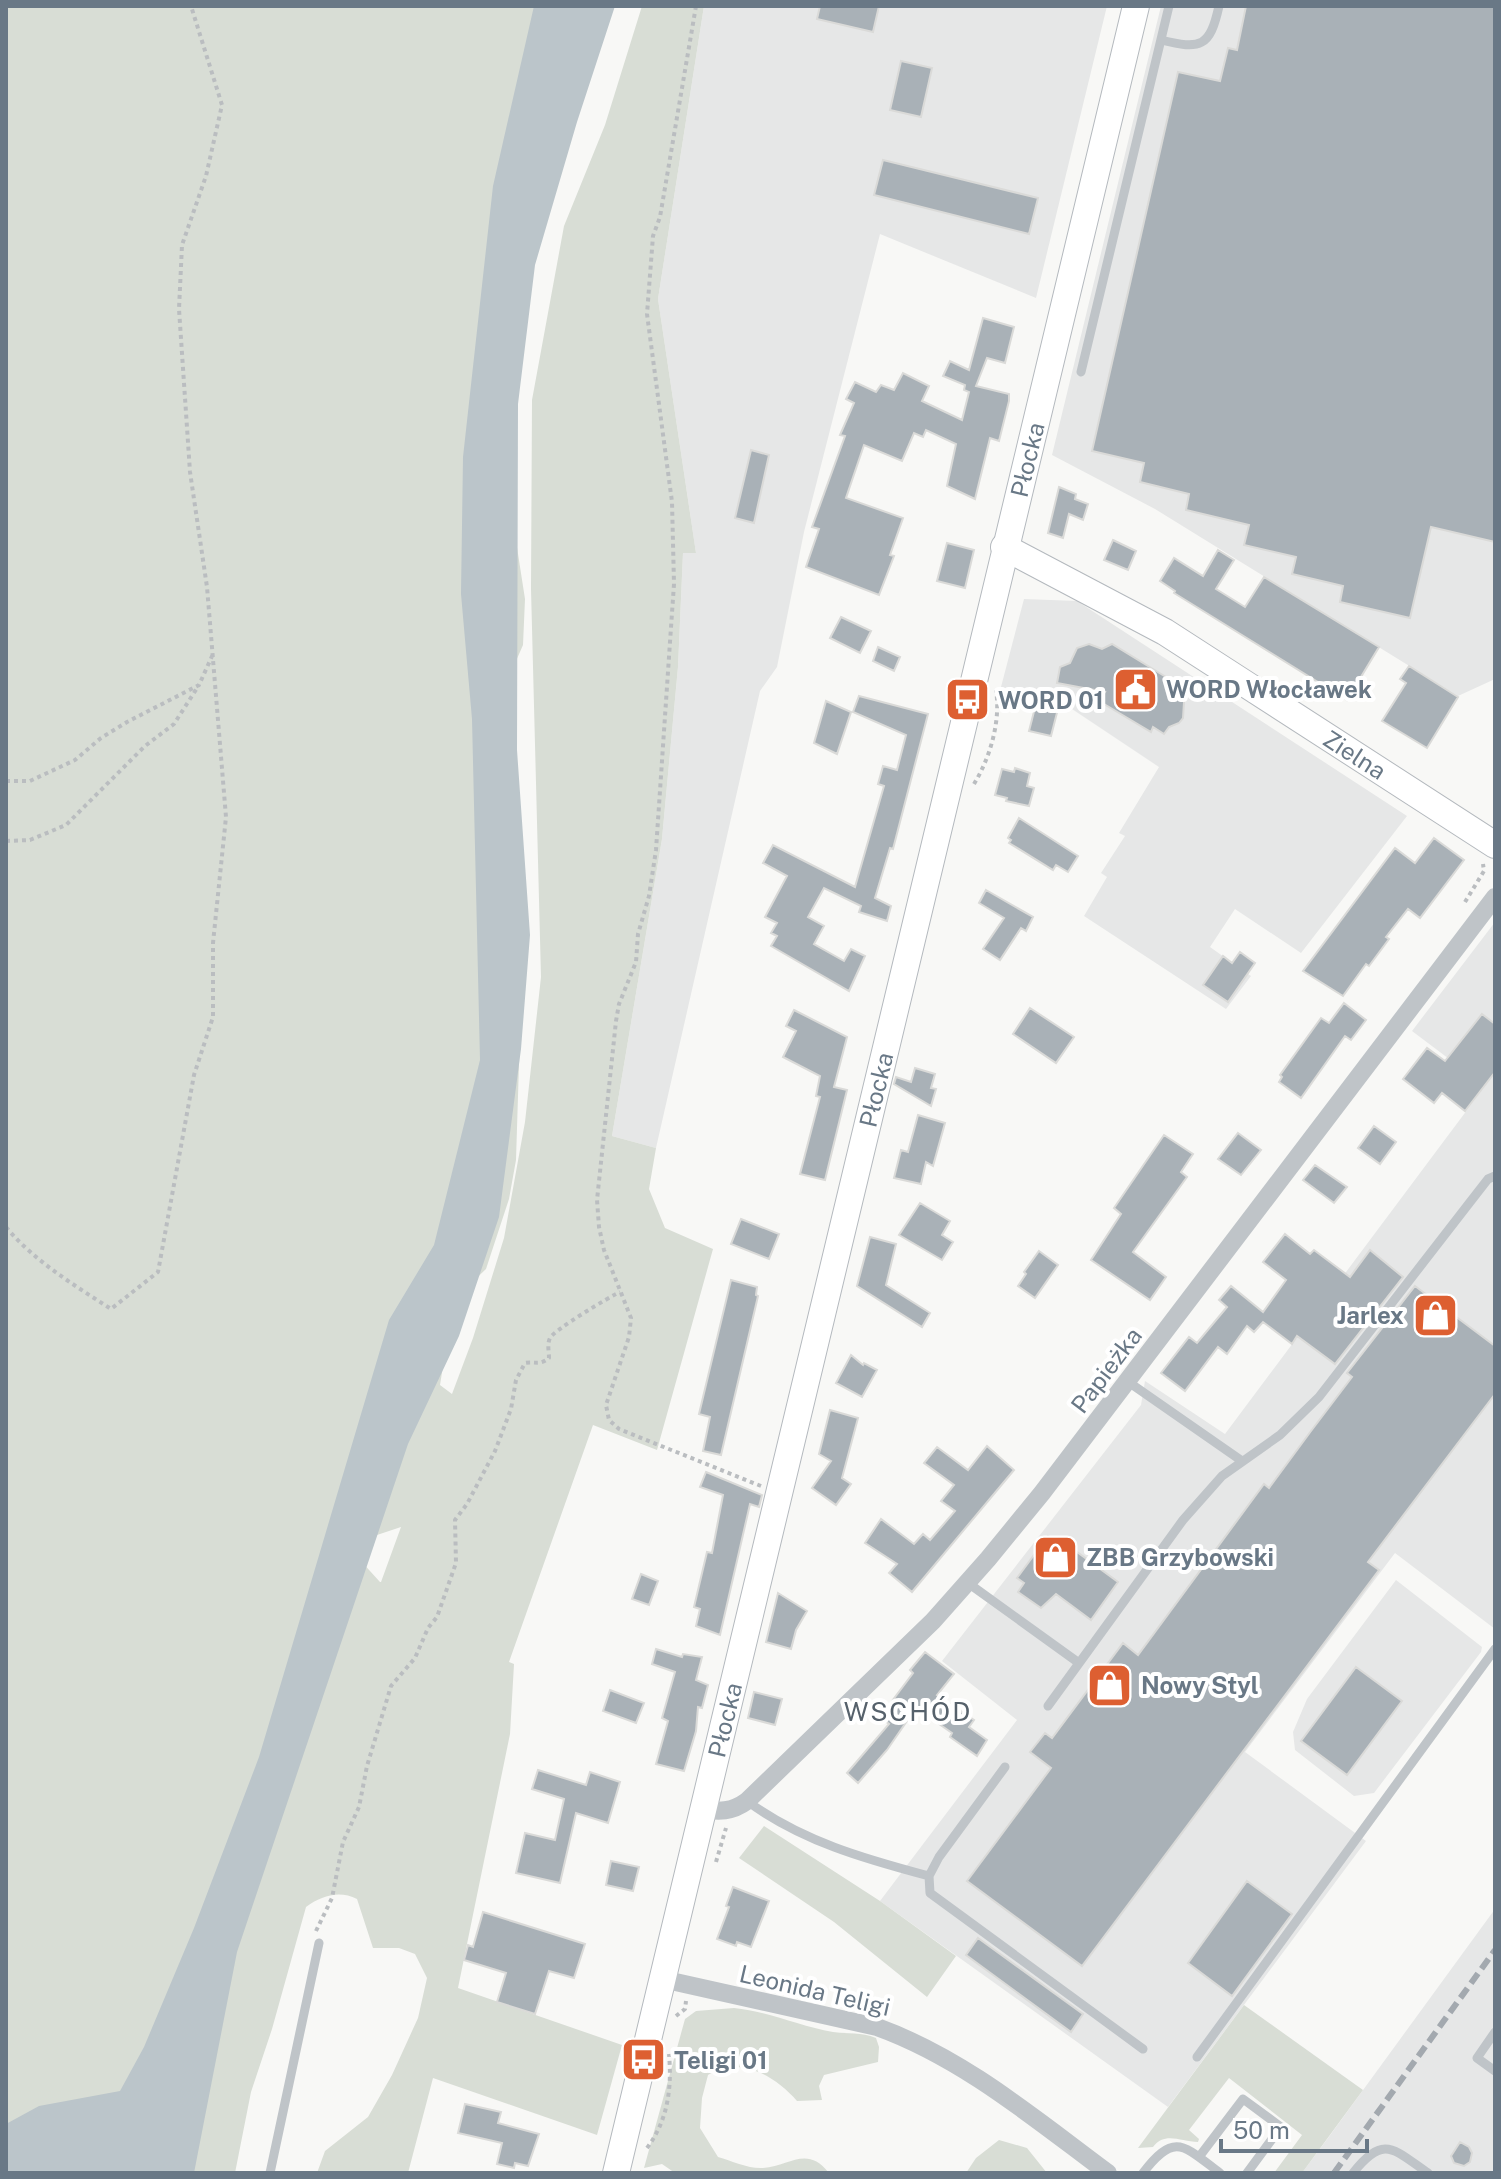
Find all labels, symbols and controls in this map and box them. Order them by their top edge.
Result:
street label: Płocka [1005,419,1050,500]
public building icon: WORD Włocławek [1111,665,1159,713]
place label: WORD Włocławek [1166,675,1372,703]
bus stop icon: WORD 01 [943,676,991,724]
place label: WORD 01 [998,686,1104,714]
street label: Zielna [1318,724,1391,785]
street label: Płocka [853,1050,898,1130]
shop icon: Jarlex [1411,1291,1459,1339]
place label: Jarlex [1337,1301,1404,1329]
street label: Papieżka [1065,1322,1147,1418]
shop icon: ZBB Grzybowski [1031,1533,1079,1581]
place label: ZBB Grzybowski [1086,1543,1274,1571]
shop icon: Nowy Styl [1086,1661,1134,1709]
place label: Nowy Styl [1141,1671,1259,1699]
street label: Płocka [702,1680,747,1760]
district label: WSCHÓD [844,1696,972,1727]
street label: Leonida Teligi [737,1959,893,2021]
bus stop icon: Teligi 01 [619,2036,667,2084]
place label: Teligi 01 [674,2046,768,2074]
scale bar [1221,2103,1367,2153]
text: 50 m [1233,2116,1290,2144]

